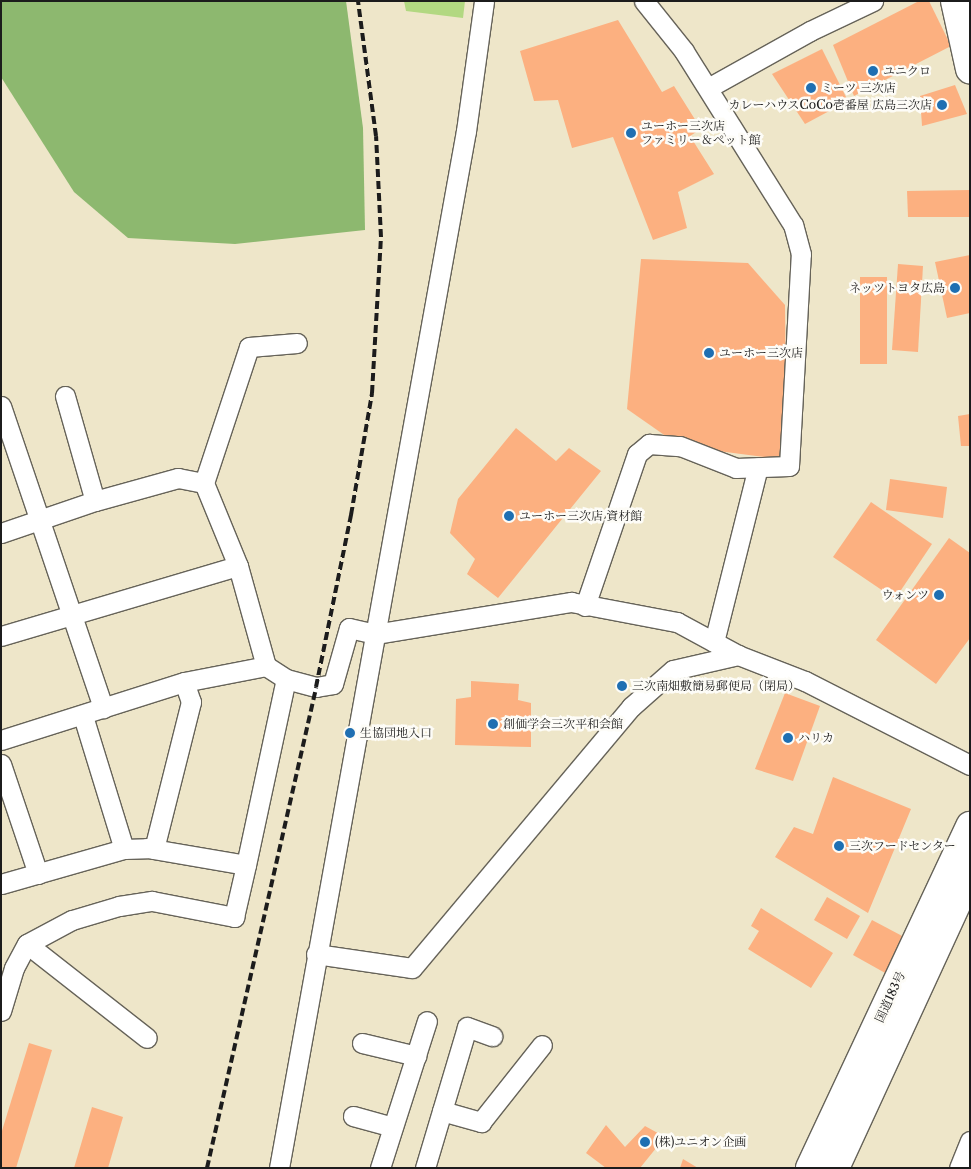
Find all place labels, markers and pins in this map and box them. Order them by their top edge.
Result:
place label: ユニクロ [883,64,931,78]
marker: ユニクロ [867,65,879,77]
place label: ミーツ 三次店 [821,81,896,95]
marker: ミーツ 三次店 [805,82,817,94]
place label: カレーハウスCoCo壱番屋 広島三次店 [728,98,932,112]
marker: カレーハウスCoCo壱番屋 広島三次店 [936,99,948,111]
place label: ユーホー三次店 ファミリー＆ペット館 [641,119,761,147]
marker: ユーホー三次店 ファミリー＆ペット館 [625,127,637,139]
place label: ネッツトヨタ広島 [849,281,945,295]
marker: ネッツトヨタ広島 [949,282,961,294]
place label: ユーホー三次店 [719,346,803,360]
marker: ユーホー三次店 [703,347,715,359]
place label: ユーホー三次店 資材館 [519,509,642,523]
marker: ユーホー三次店 資材館 [503,510,515,522]
place label: ウォンツ [881,588,929,602]
marker: ウォンツ [933,589,945,601]
place label: 三次南畑敷簡易郵便局（閉局） [632,679,800,693]
marker: 三次南畑敷簡易郵便局（閉局） [616,680,628,692]
place label: 創価学会三次平和会館 [503,717,623,731]
marker: 創価学会三次平和会館 [487,718,499,730]
place label: 生協団地入口 [360,726,432,740]
marker: 生協団地入口 [344,727,356,739]
place label: ハリカ [798,731,834,745]
marker: ハリカ [782,732,794,744]
place label: 三次フードセンター [849,839,957,853]
marker: 三次フードセンター [833,840,845,852]
place label: (株)ユニオン企画 [655,1135,746,1149]
marker: (株)ユニオン企画 [639,1136,651,1148]

